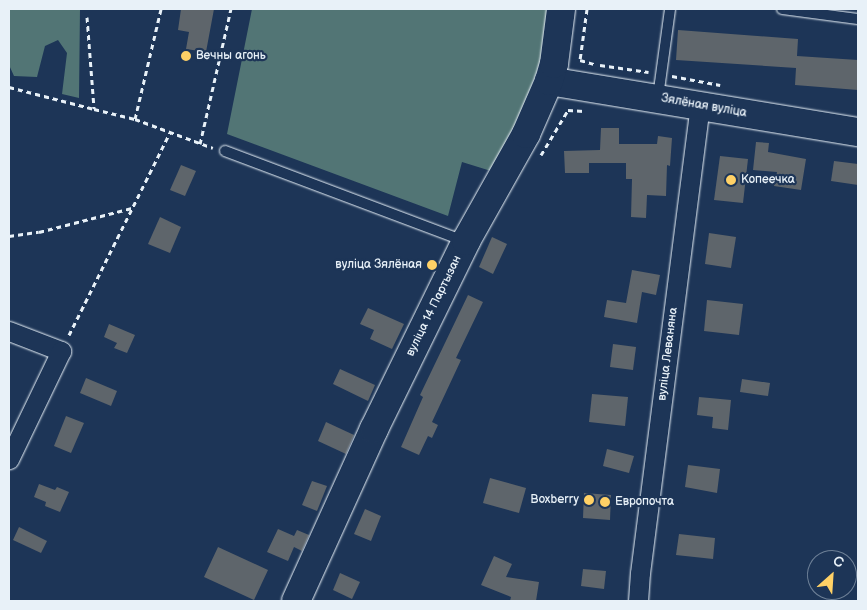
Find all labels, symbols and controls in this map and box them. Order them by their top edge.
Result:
place label: Вечны агонь [196,49,266,63]
marker: Вечны агонь [180,50,192,62]
street label: Зялёная вуліца [660,91,748,121]
place label: Копеечка [741,173,795,187]
marker: Копеечка [725,174,737,186]
street label: вуліца 14 Партызан [403,253,465,359]
place label: вуліца Зялёная [335,258,422,272]
marker: вуліца Зялёная [426,259,438,271]
street label: вуліца Леваняна [655,306,681,402]
place label: Boxberry [530,493,579,507]
marker: Boxberry [583,494,595,506]
place label: Европочта [615,495,674,509]
marker: Европочта [599,496,611,508]
north arrow [807,550,857,600]
text: С [830,552,846,572]

